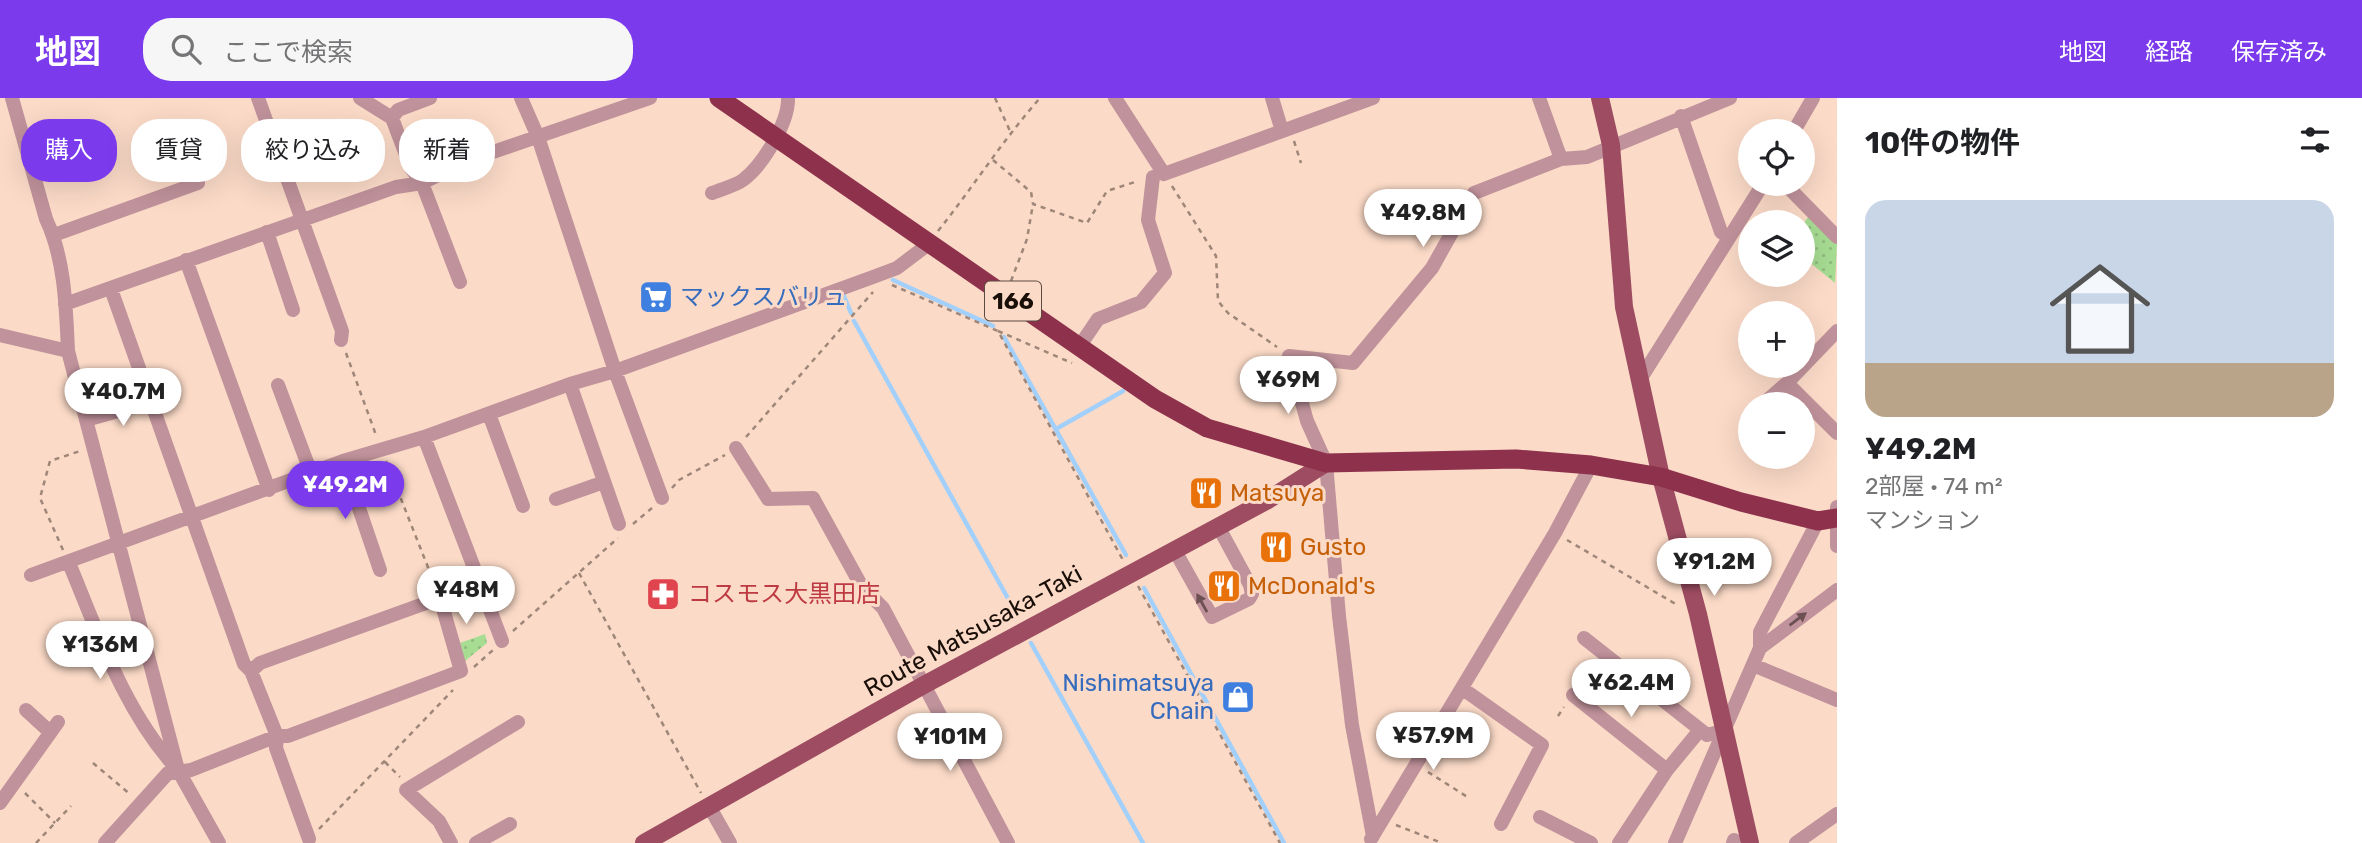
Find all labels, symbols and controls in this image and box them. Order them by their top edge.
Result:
search box [143,18,633,81]
icon: search [167,30,205,68]
text: 地図 [35,32,101,71]
text: ここで検索 [223,37,353,68]
text: 地図 [2059,38,2107,66]
text: 経路 [2145,38,2193,66]
text: 保存済み [2231,38,2327,66]
chip: 購入 [21,119,117,182]
chip: 賃貸 [131,119,227,182]
chip: 絞り込み [241,119,385,182]
chip: 新着 [399,119,495,182]
map controls [1738,119,1815,469]
button: locate [1738,119,1815,196]
icon: filters [2296,121,2334,159]
text: 10件の物件 [1865,125,2020,161]
pin: ¥49.8M [1366,190,1480,249]
text: ¥49.8M [1380,198,1466,226]
button: layers [1738,210,1815,287]
icon: home [2037,246,2163,372]
supermarket icon: マックスバリュ [637,278,675,316]
road number: 166 [985,282,1041,320]
place label: マックスバリュ [680,283,847,311]
button: + [1738,301,1815,378]
pin: ¥69M [1247,356,1329,416]
text: ¥69M [1256,365,1320,393]
pin: ¥40.7M [66,368,180,428]
text: ¥40.7M [80,377,166,405]
button: − [1738,392,1815,469]
text: ¥49.2M [1865,431,1977,467]
pin: ¥49.2M [288,462,402,521]
text: ¥49.2M [302,470,388,498]
text: 2部屋 · 74 m² [1865,472,2003,500]
restaurant icon: Matsuya [1187,474,1225,512]
place label: Matsuya [1230,479,1324,507]
text: マンション [1865,506,1980,534]
restaurant icon: Gusto [1257,528,1295,566]
place label: Gusto [1300,533,1366,561]
pin: ¥91.2M [1657,538,1771,598]
text: ¥91.2M [1673,547,1755,575]
street label: Route Matsusaka-Taki [859,559,1087,703]
pin: ¥48M [425,566,507,626]
restaurant icon: McDonald's [1205,567,1243,605]
place label: McDonald's [1248,572,1375,600]
text: ¥48M [433,575,499,603]
pharmacy icon: コスモス大黒田店 [644,575,682,613]
place label: コスモス大黒田店 [688,580,880,608]
one-way arrow [1196,593,1208,612]
one-way arrow [1789,612,1807,626]
pin: ¥136M [51,622,149,681]
text: ¥136M [62,630,138,658]
pin: ¥62.4M [1574,660,1688,719]
text: ¥62.4M [1588,668,1674,696]
place label: Nishimatsuya Chain [1062,669,1214,725]
shop icon: Nishimatsuya Chain [1219,678,1257,716]
pin: ¥57.9M [1376,712,1490,772]
pin: ¥101M [901,714,999,773]
text: ¥57.9M [1392,721,1474,749]
text: ¥101M [913,722,987,750]

